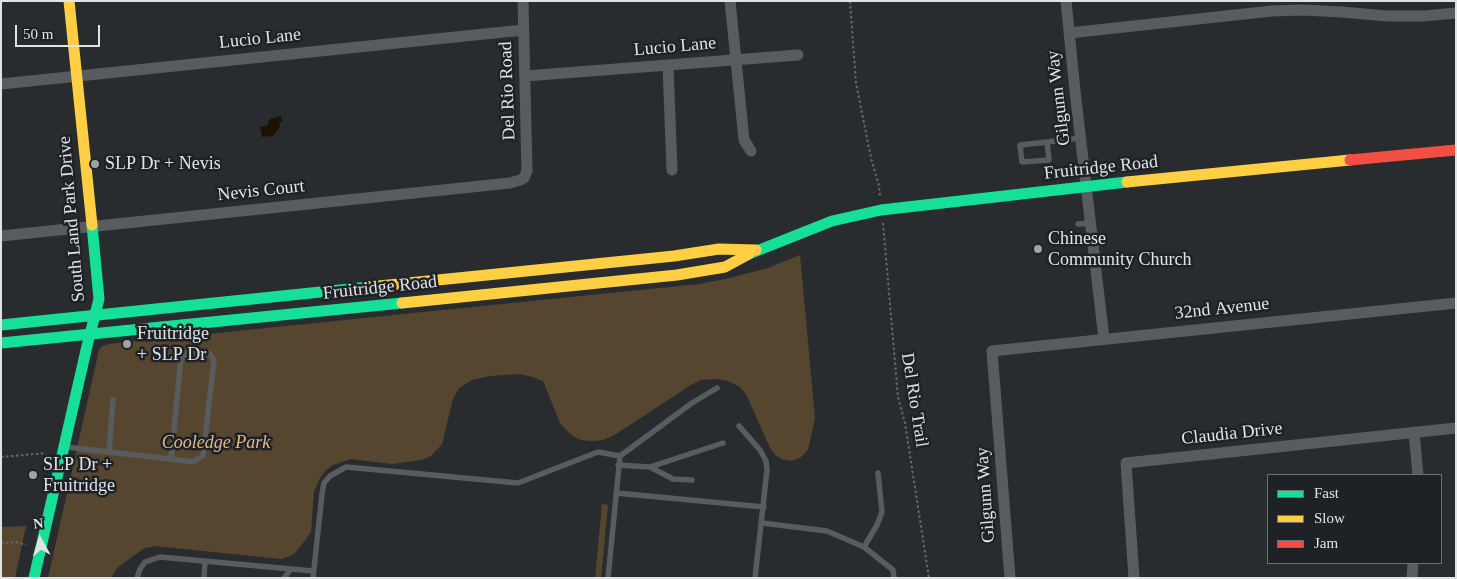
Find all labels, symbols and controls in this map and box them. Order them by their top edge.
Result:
scale bar [18,15,102,47]
street label: Lucio Lane [218,24,302,54]
text: 50 m [23,26,53,42]
street label: Lucio Lane [633,33,717,61]
street label: Del Rio Road [495,41,521,141]
street label: Gilgunn Way [1042,49,1076,147]
street label: South Land Park Drive [54,135,90,303]
street label: Fruitridge Road [1043,151,1159,185]
place label: SLP Dr + Nevis [105,153,221,175]
marker: SLP Dr + Nevis [89,158,101,170]
street label: Nevis Court [216,176,306,206]
place label: Chinese Community Church [1048,228,1191,270]
marker: Chinese Community Church [1032,243,1044,255]
street label: Fruitridge Road [322,271,438,305]
street label: 32nd Avenue [1174,293,1270,325]
place label: Fruitridge + SLP Dr [137,323,209,366]
marker: Fruitridge + SLP Dr [121,338,133,350]
street label: Del Rio Trail [896,351,932,449]
street label: Claudia Drive [1180,418,1284,450]
park label: Cooledge Park [162,432,270,454]
street label: Gilgunn Way [972,446,1000,544]
place label: SLP Dr + Fruitridge [43,454,115,496]
marker: SLP Dr + Fruitridge [27,469,39,481]
legend [1267,474,1442,564]
text: Fast [1314,485,1339,501]
text: Slow [1314,510,1345,526]
north arrow [15,514,65,564]
text: N [33,516,44,532]
text: Jam [1314,535,1338,551]

